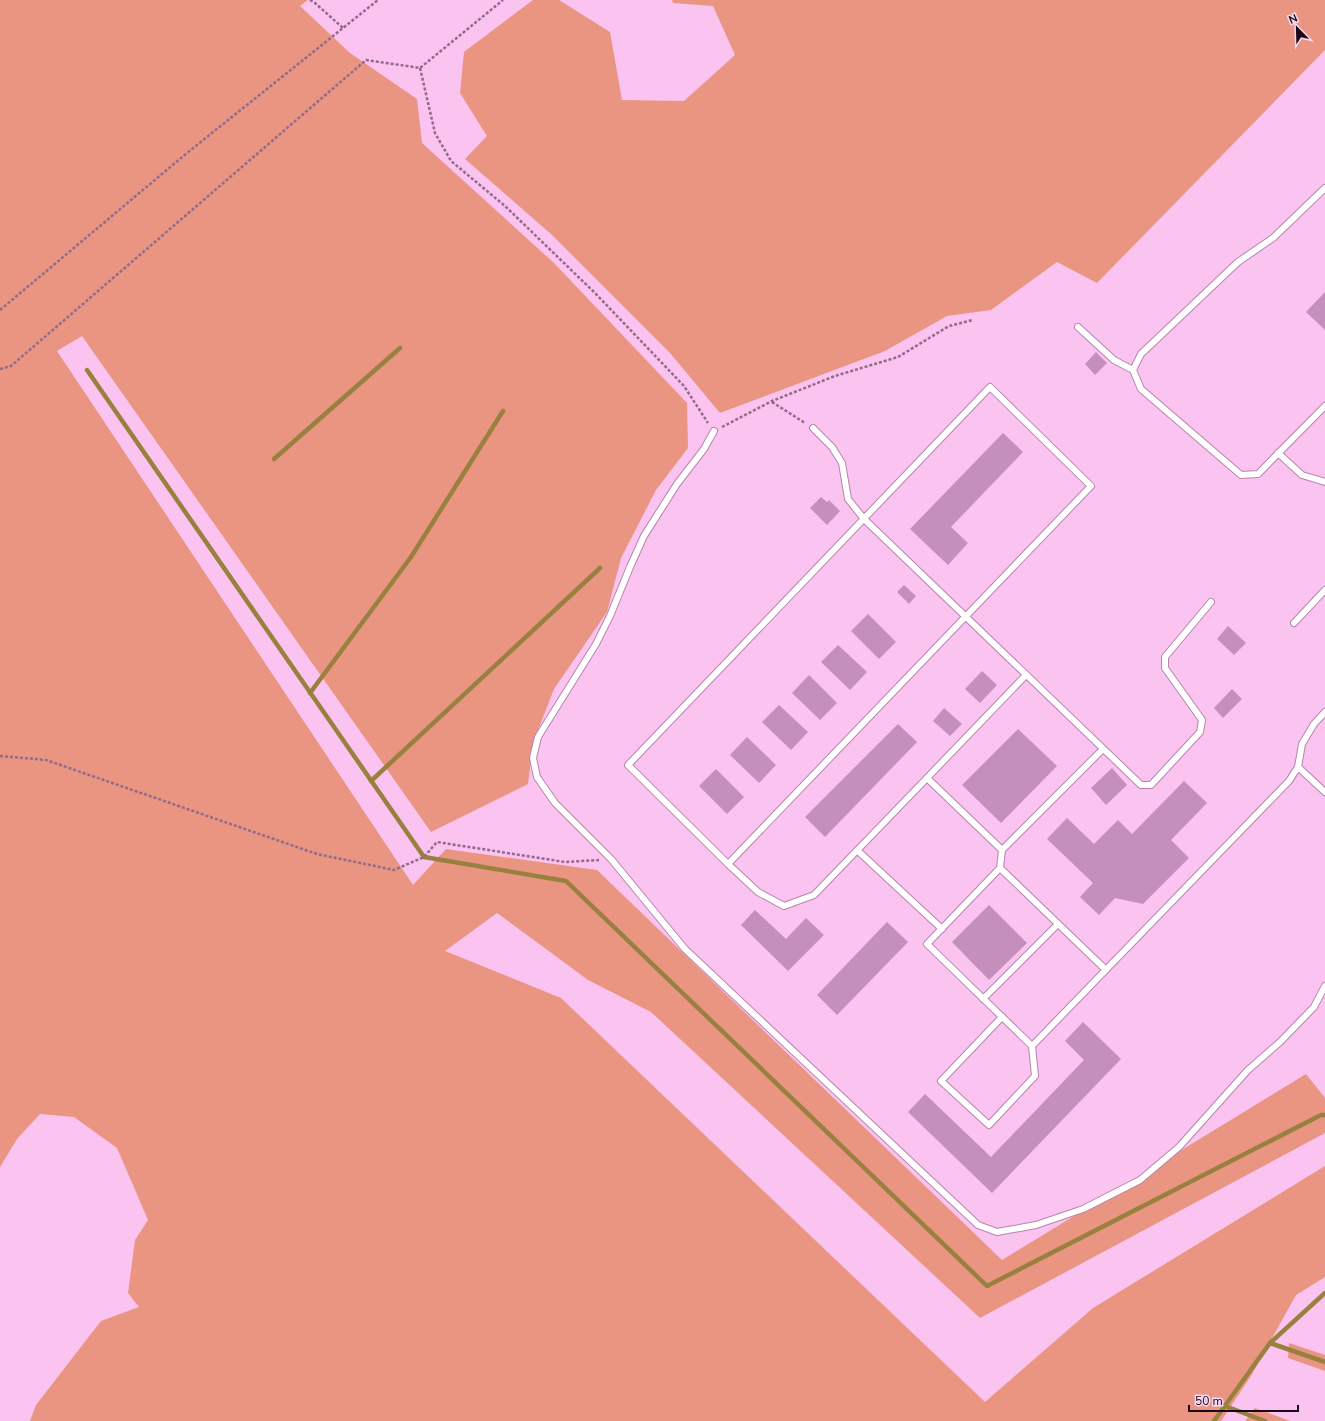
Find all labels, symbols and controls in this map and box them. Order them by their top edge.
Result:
north arrow [1277,8,1317,48]
text: N [1287,11,1300,28]
scale bar [1189,1387,1298,1413]
text: 50 m [1195,1393,1223,1409]

